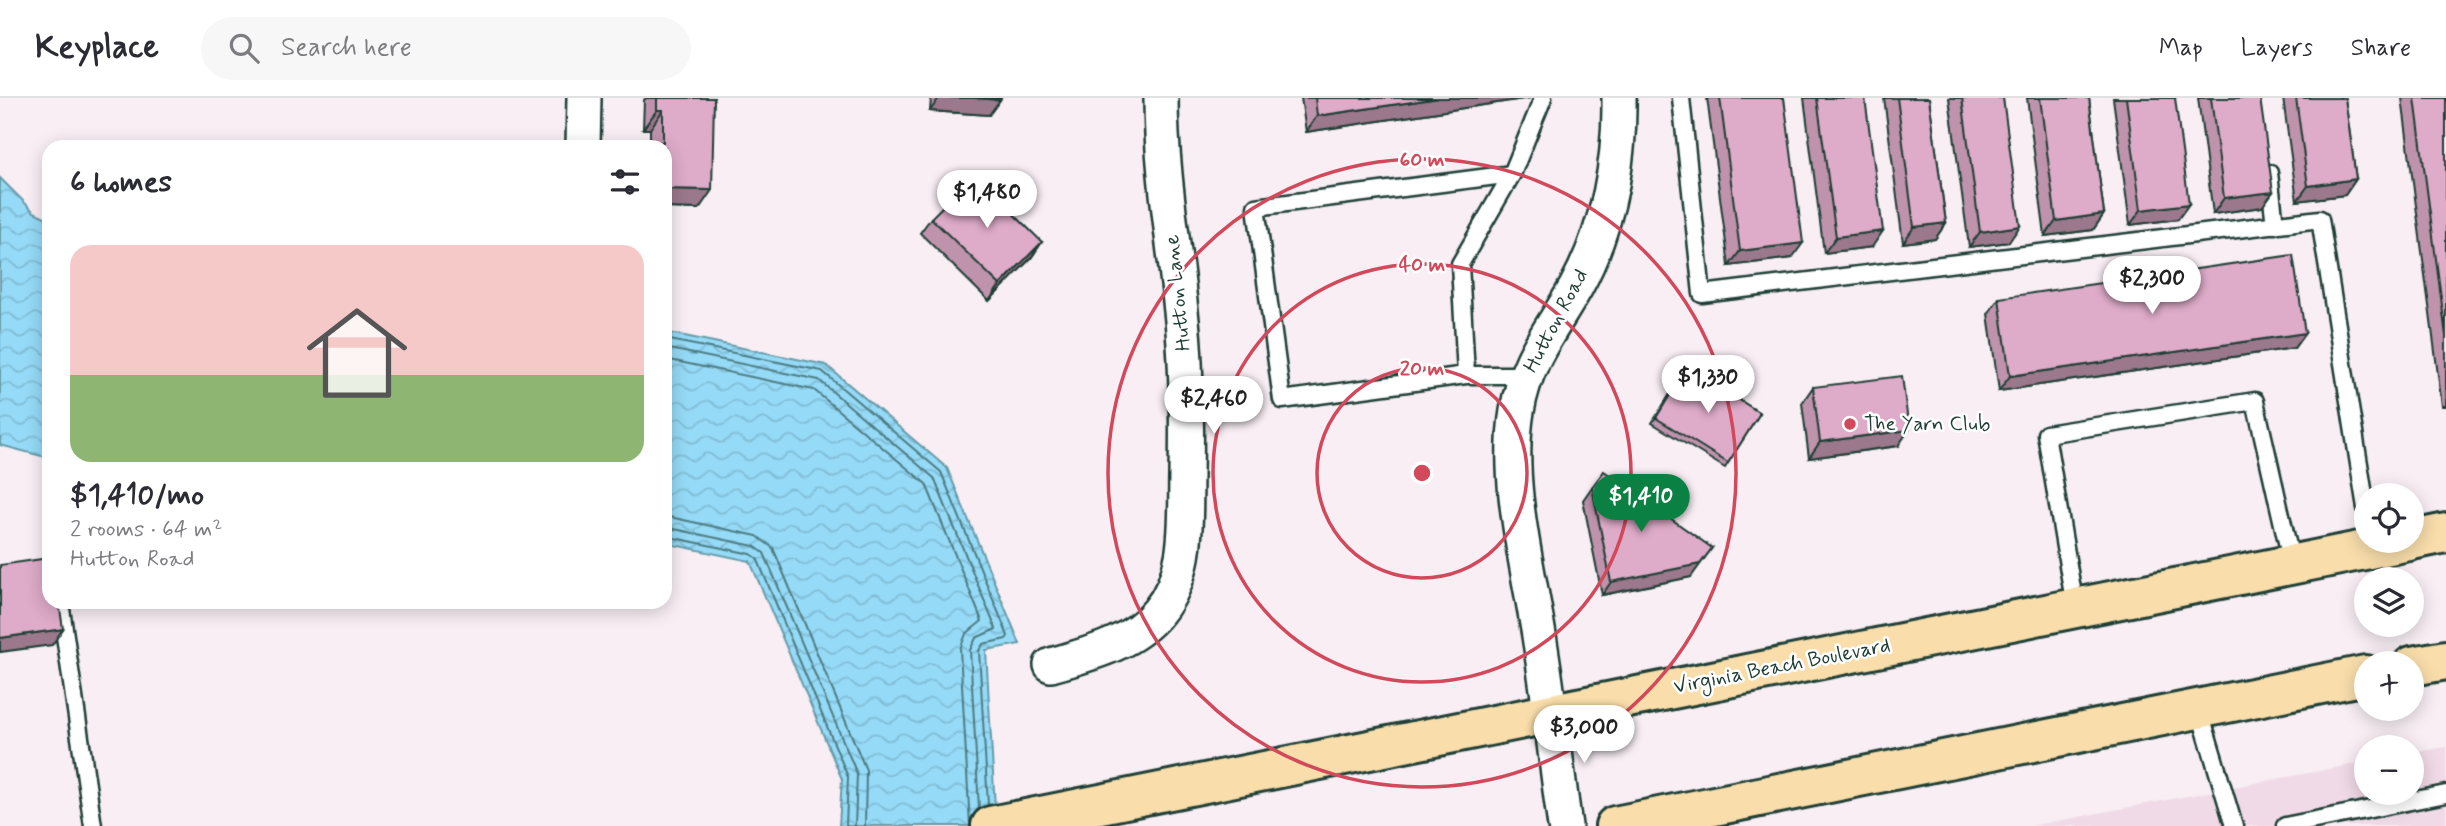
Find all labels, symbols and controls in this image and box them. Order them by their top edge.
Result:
search box [201,17,691,80]
text: Keyplace [35,26,159,70]
icon: search [225,29,263,67]
text: Search here [281,31,412,65]
text: Map [2159,33,2203,64]
text: Layers [2241,33,2313,64]
text: Share [2351,33,2411,64]
text: 60 m [1399,146,1445,174]
text: 6 homes [70,163,172,202]
icon: filters [606,163,644,201]
pin: $1,480 [930,170,1044,230]
text: $1,480 [953,178,1021,208]
street label: Hutton Lane [1158,233,1198,353]
text: 40 m [1399,251,1446,279]
pin: $2,300 [2095,256,2209,316]
street label: Hutton Road [1517,264,1595,378]
text: $2,300 [2119,264,2185,294]
icon: home [294,290,420,416]
text: 20 m [1400,355,1445,383]
pin: $1,330 [1651,356,1765,415]
text: $1,330 [1678,363,1738,393]
pin: $2,460 [1157,376,1271,436]
text: $2,460 [1180,384,1248,414]
place label: The Yarn Club [1864,410,1990,438]
marker: The Yarn Club [1842,416,1858,432]
centre of rings [1410,461,1434,485]
pin: $1,410 [1584,474,1698,534]
text: $1,410/mo [70,476,204,515]
text: $1,410 [1609,482,1673,512]
map controls [2354,483,2424,805]
button: locate [2354,483,2424,553]
text: 2 rooms · 64 m² [70,515,222,545]
text: Hutton Road [70,545,194,575]
button: layers [2354,567,2424,637]
street label: Virginia Beach Boulevard [1671,631,1893,702]
button: + [2354,651,2424,721]
pin: $3,000 [1527,706,1641,765]
text: $3,000 [1550,713,1618,743]
button: − [2354,735,2424,805]

